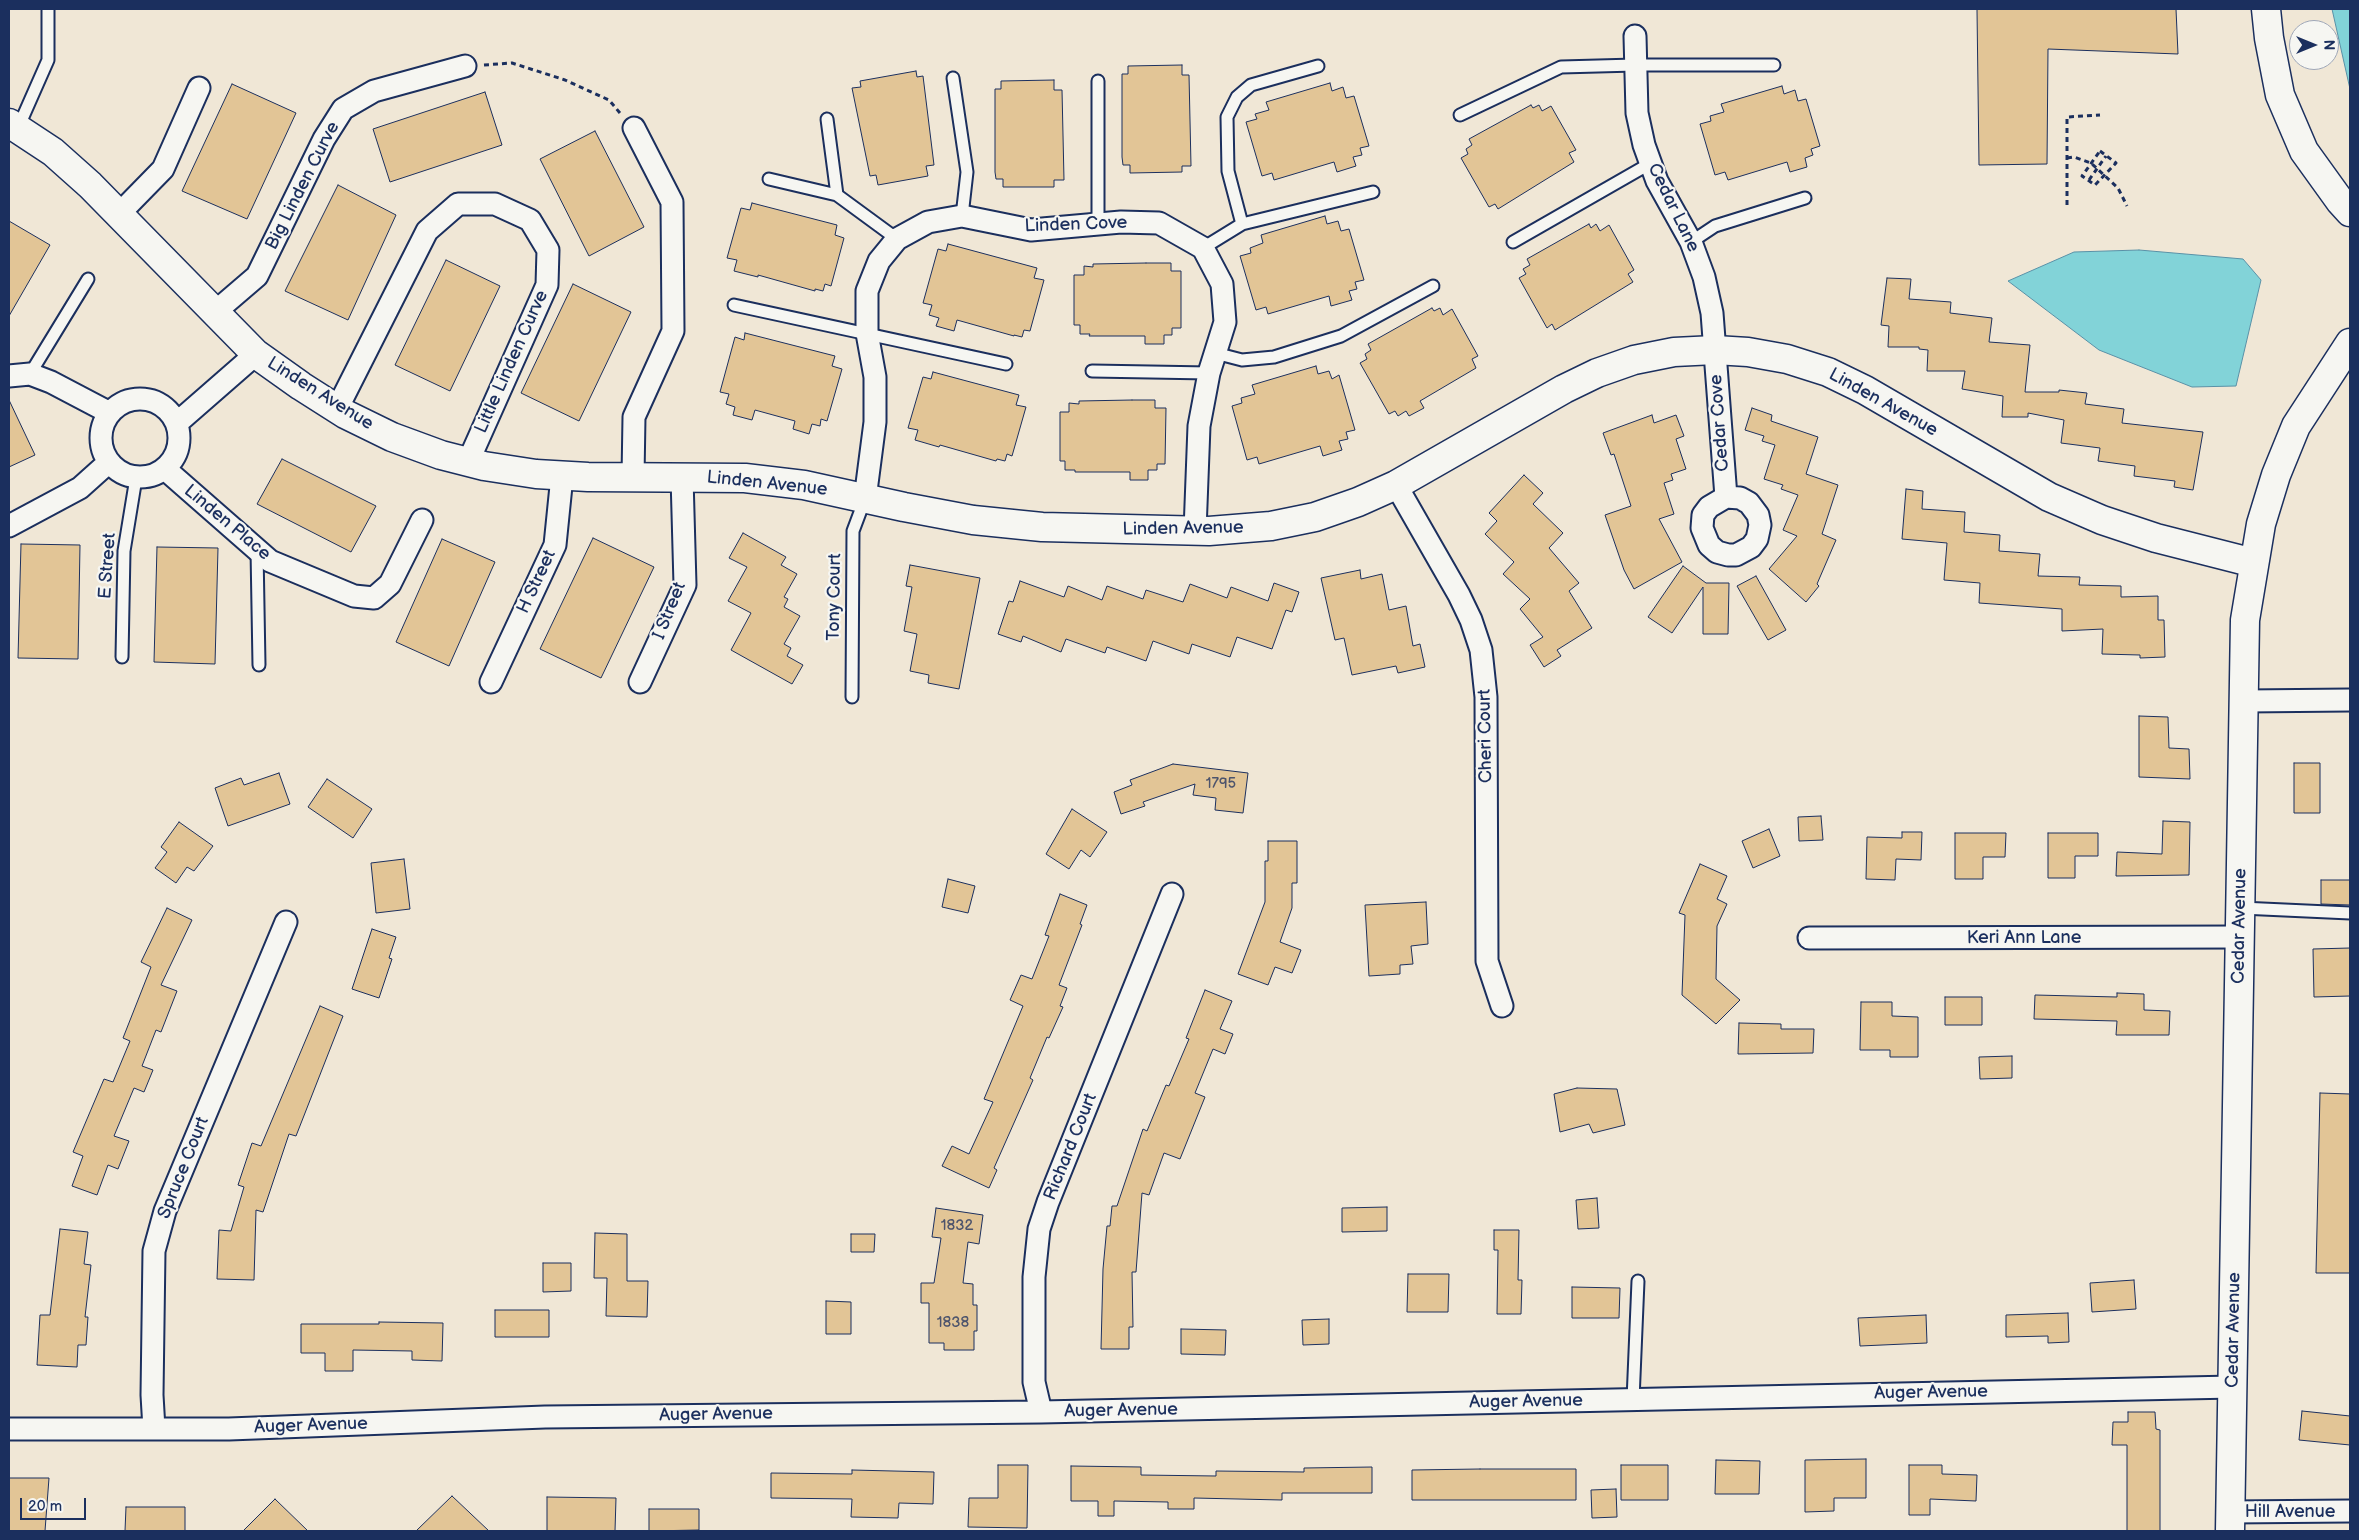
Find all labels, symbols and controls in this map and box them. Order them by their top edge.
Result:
north arrow [2289,20,2339,70]
text: N [2320,40,2337,50]
street label: Big Linden Curve [261,118,345,254]
street label: Cedar Lane [1642,160,1704,256]
street label: Linden Cove [1024,212,1128,238]
street label: Little Linden Curve [471,287,553,437]
street label: Linden Avenue [263,353,377,435]
street label: Linden Avenue [1825,364,1941,442]
street label: Cedar Cove [1706,374,1734,472]
street label: Linden Avenue [706,467,828,501]
street label: Linden Place [179,481,275,565]
street label: Linden Avenue [1122,517,1244,541]
street label: E Street [95,532,121,600]
street label: H Street [513,547,561,617]
street label: Tony Court [823,553,847,641]
street label: I Street [649,579,691,643]
street label: Cheri Court [1474,689,1498,783]
house number: 1795 [1206,775,1236,793]
street label: Cedar Avenue [2228,868,2252,984]
street label: Keri Ann Lane [1967,927,2081,949]
street label: Richard Court [1040,1091,1102,1203]
street label: Spruce Court [154,1114,214,1222]
house number: 1832 [941,1217,973,1235]
street label: Cedar Avenue [2222,1272,2246,1388]
house number: 1838 [937,1314,969,1332]
street label: Auger Avenue [1874,1381,1988,1405]
street label: Auger Avenue [1469,1390,1583,1414]
street label: Auger Avenue [1064,1399,1178,1423]
street label: Auger Avenue [659,1403,773,1427]
street label: Auger Avenue [254,1413,368,1439]
scale bar [22,1488,89,1520]
text: 20 m [28,1497,62,1516]
street label: Hill Avenue [2245,1501,2335,1523]

